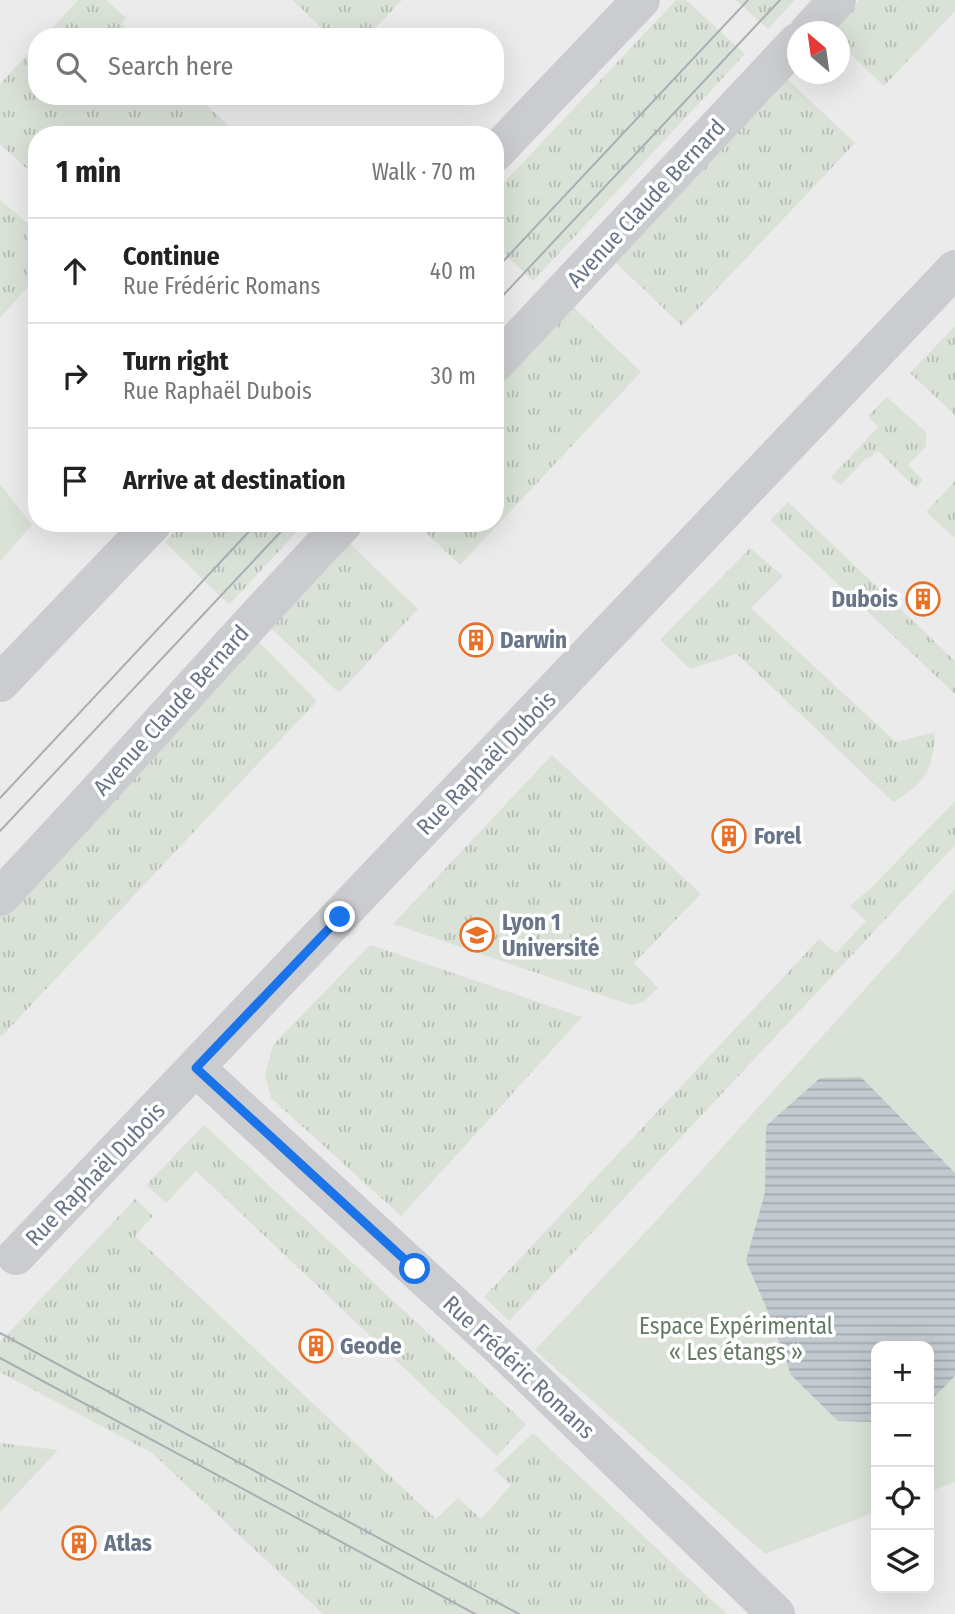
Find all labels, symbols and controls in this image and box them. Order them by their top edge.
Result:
north arrow [787,21,850,84]
search box [28,28,504,105]
icon: search [52,48,90,86]
text: Search here [108,51,233,82]
street label: Avenue Claude Bernard [561,113,731,293]
text: 1 min [56,154,121,190]
text: Walk · 70 m [372,158,476,186]
text: Continue [123,241,220,272]
icon: ahead [56,252,94,290]
text: 40 m [430,257,476,285]
text: Rue Frédéric Romans [123,272,320,300]
text: Turn right [123,346,229,377]
icon: right [56,357,94,395]
text: 30 m [431,362,476,390]
text: Rue Raphaël Dubois [123,377,312,405]
icon: arrive [56,462,94,500]
text: Arrive at destination [123,465,346,496]
building icon: Dubois [904,580,942,618]
place label: Dubois [832,585,898,613]
street label: Avenue Claude Bernard [87,619,255,801]
building icon: Darwin [457,621,495,659]
place label: Darwin [500,626,567,654]
street label: Rue Raphaël Dubois [410,685,562,841]
building icon: Forel [710,817,748,855]
place label: Forel [754,822,802,850]
route end [324,901,355,932]
place label: Lyon 1 Université [502,908,600,962]
school or university icon: Lyon 1 Université [458,916,496,954]
street label: Rue Raphaël Dubois [19,1096,171,1252]
route start [399,1253,430,1284]
street label: Rue Frédéric Romans [437,1289,601,1445]
park label: Espace Expérimental « Les étangs » [639,1312,833,1366]
building icon: Geode [297,1327,335,1365]
place label: Geode [340,1332,402,1360]
map controls [871,1341,934,1593]
button: + [871,1341,934,1404]
button: − [871,1404,934,1467]
button: locate [871,1467,934,1530]
building icon: Atlas [60,1524,98,1562]
place label: Atlas [103,1529,152,1557]
button: layers [871,1530,934,1593]

